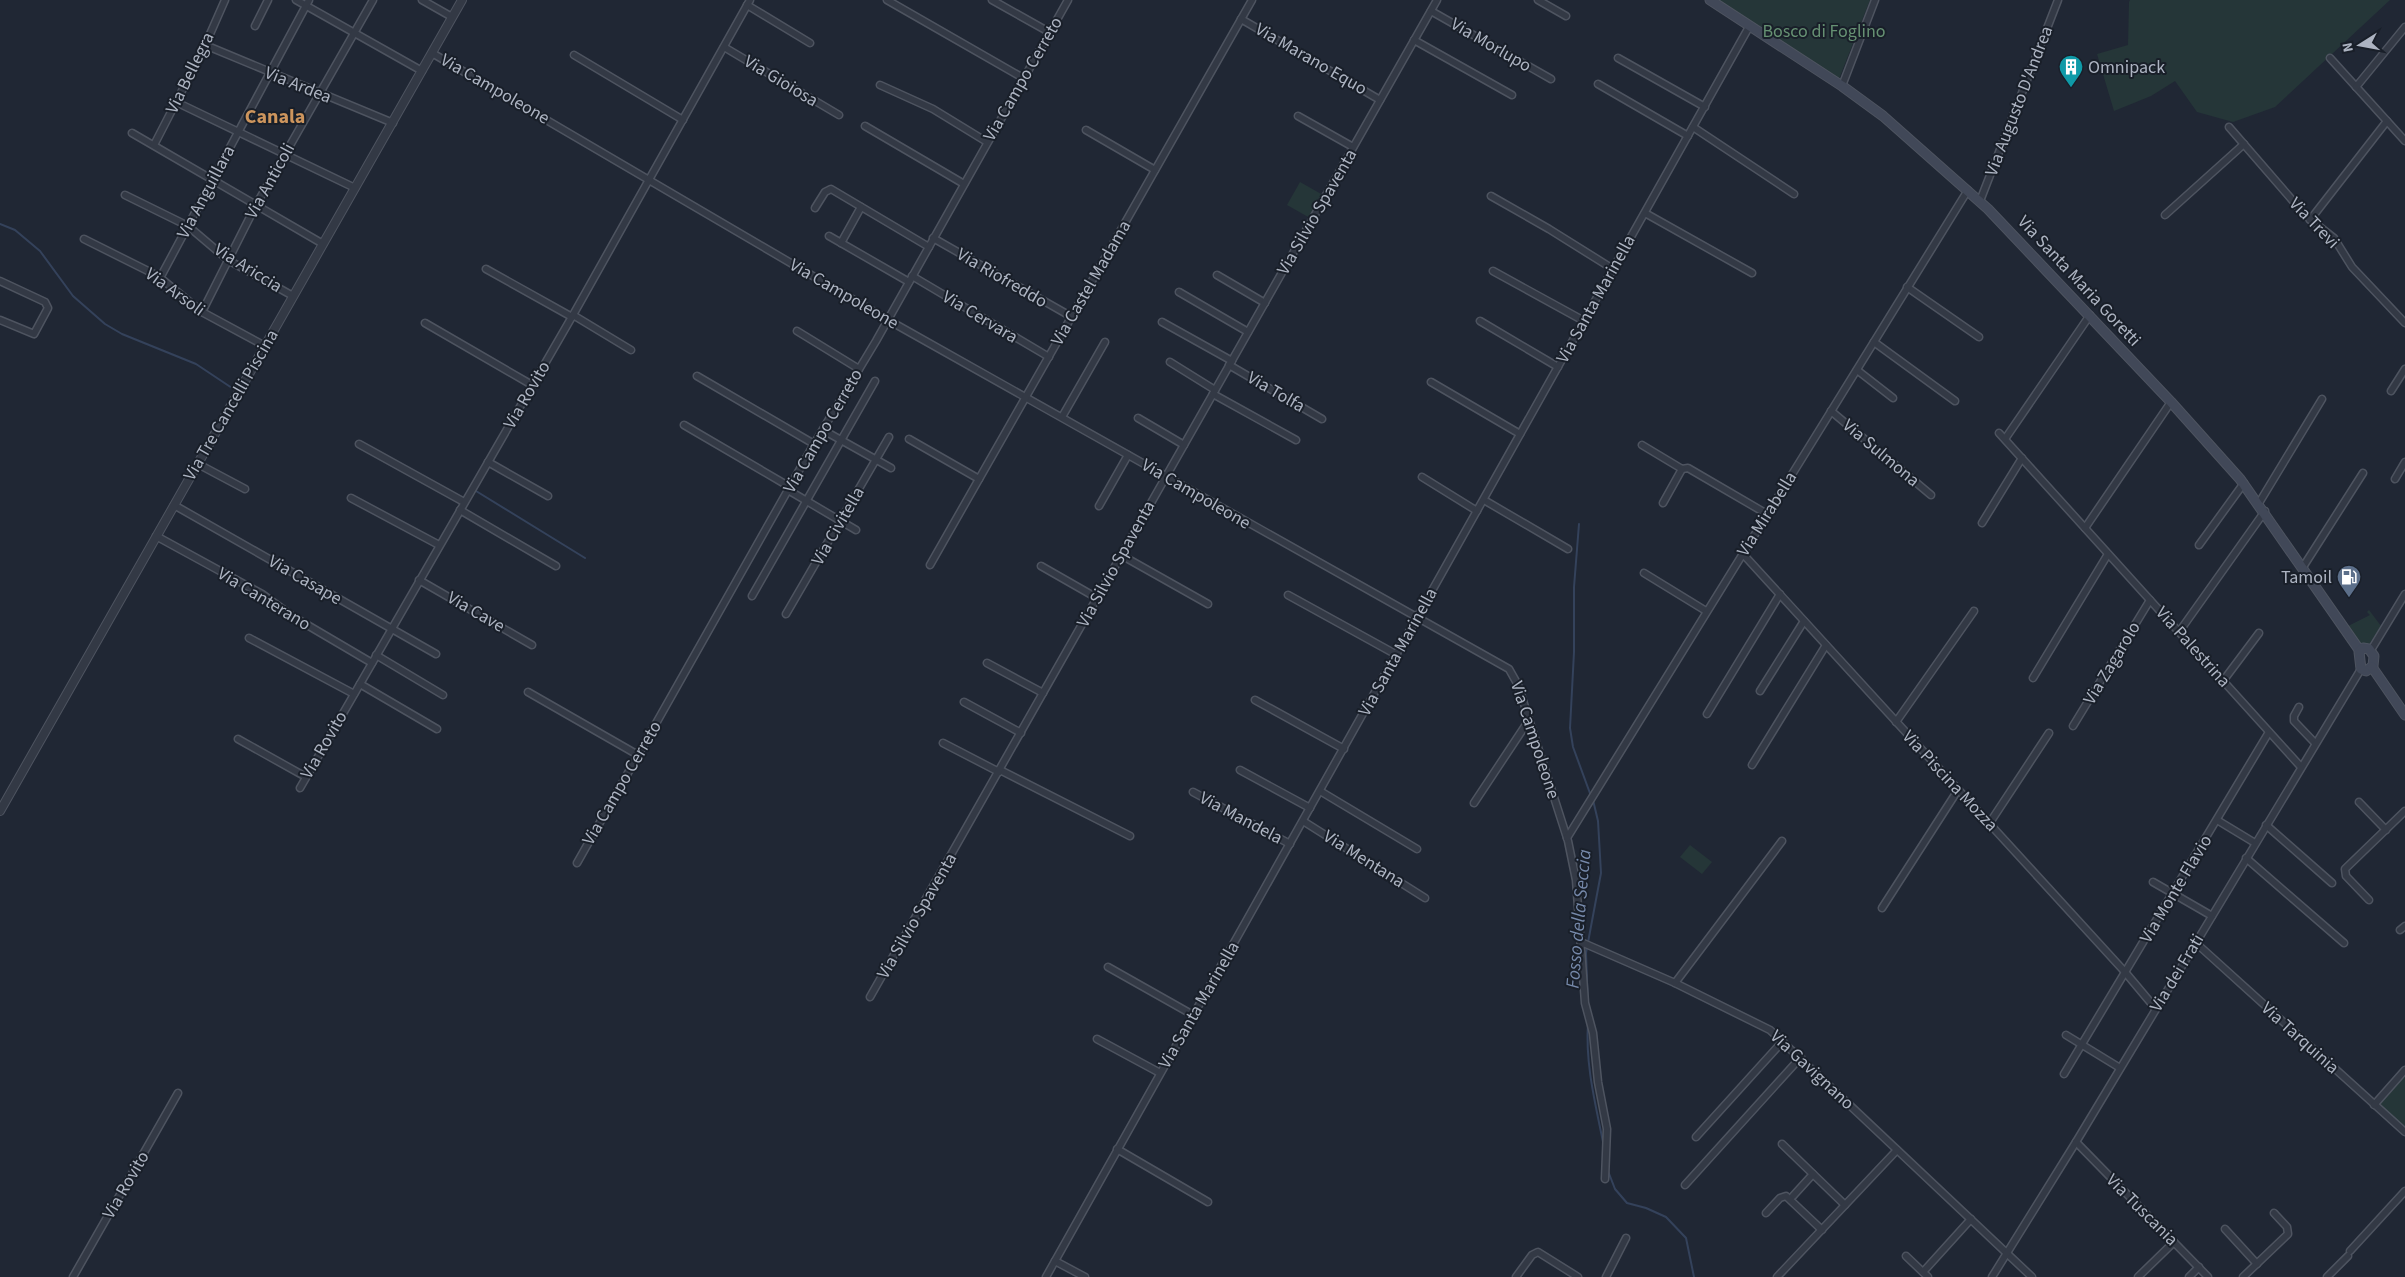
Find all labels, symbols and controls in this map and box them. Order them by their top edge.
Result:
street label: Via Campo Cerreto [977,12,1069,146]
street label: Via Morlupo [1446,12,1536,78]
street label: Via Marano Equo [1250,17,1372,101]
park label: Bosco di Foglino [1762,19,1886,44]
north arrow [2335,20,2385,70]
street label: Via Augusto D'Andrea [1979,22,2059,180]
street label: Via Bellegra [160,28,220,118]
text: N [2338,41,2359,54]
street label: Via Campoleone [436,48,554,130]
street label: Via Gioiosa [739,49,823,113]
building icon: Omnipack [2058,54,2084,88]
place label: Omnipack [2088,55,2165,80]
street label: Via Ardea [261,60,335,110]
district label: Canala [245,103,305,131]
street label: Via Anticoli [239,139,301,223]
street label: Via Anguillara [171,141,241,243]
street label: Via Silvio Spaventa [1271,144,1363,280]
street label: Via Trevi [2283,192,2345,254]
street label: Via Santa Maria Goretti [2012,210,2146,352]
street label: Via Castel Madama [1045,216,1137,350]
street label: Via Santa Marinella [1550,230,1642,368]
street label: Via Ariccia [209,237,287,299]
street label: Via Riofreddo [952,242,1052,314]
street label: Via Campoleone [785,253,903,335]
street label: Via Arsoli [140,262,210,322]
street label: Via Cervara [937,285,1023,349]
street label: Via Tre Cancelli Piscina [178,325,284,485]
street label: Via Rovito [498,356,556,434]
street label: Via Campo Cerreto [777,364,869,498]
street label: Via Tolfa [1242,365,1310,419]
street label: Via Sulmona [1837,413,1925,493]
street label: Via Campoleone [1137,453,1255,535]
street label: Via Mirabella [1731,467,1803,561]
street label: Via Civitella [805,482,871,570]
street label: Via Silvio Spaventa [1071,496,1161,632]
street label: Via Casape [264,549,346,611]
street label: Via Canterano [213,561,315,637]
fuel station icon: Tamoil [2336,564,2362,598]
place label: Tamoil [2281,565,2332,590]
street label: Via Santa Marinella [1352,583,1444,721]
street label: Via Cave [442,585,510,639]
street label: Via Palestrina [2150,601,2236,693]
street label: Via Zagarolo [2077,617,2147,709]
street label: Via Campoleone [1504,678,1566,802]
street label: Via Rovito [295,706,353,784]
street label: Via Campo Cerreto [576,716,668,850]
street label: Via Piscina Mozza [1896,725,2004,837]
street label: Via Mandela [1195,786,1287,850]
street label: Via Mentana [1318,824,1410,894]
street label: Via Monte Flavio [2134,830,2218,948]
street label: Via Silvio Spaventa [871,848,963,984]
water label: Fosso della Seccia [1559,848,1599,990]
street label: Via dei Frati [2144,929,2210,1017]
street label: Via Santa Marinella [1152,937,1246,1073]
street label: Via Tarquinia [2255,996,2345,1080]
street label: Via Gavignano [1764,1024,1860,1116]
street label: Via Rovito [97,1146,155,1224]
street label: Via Tuscania [2100,1168,2184,1252]

